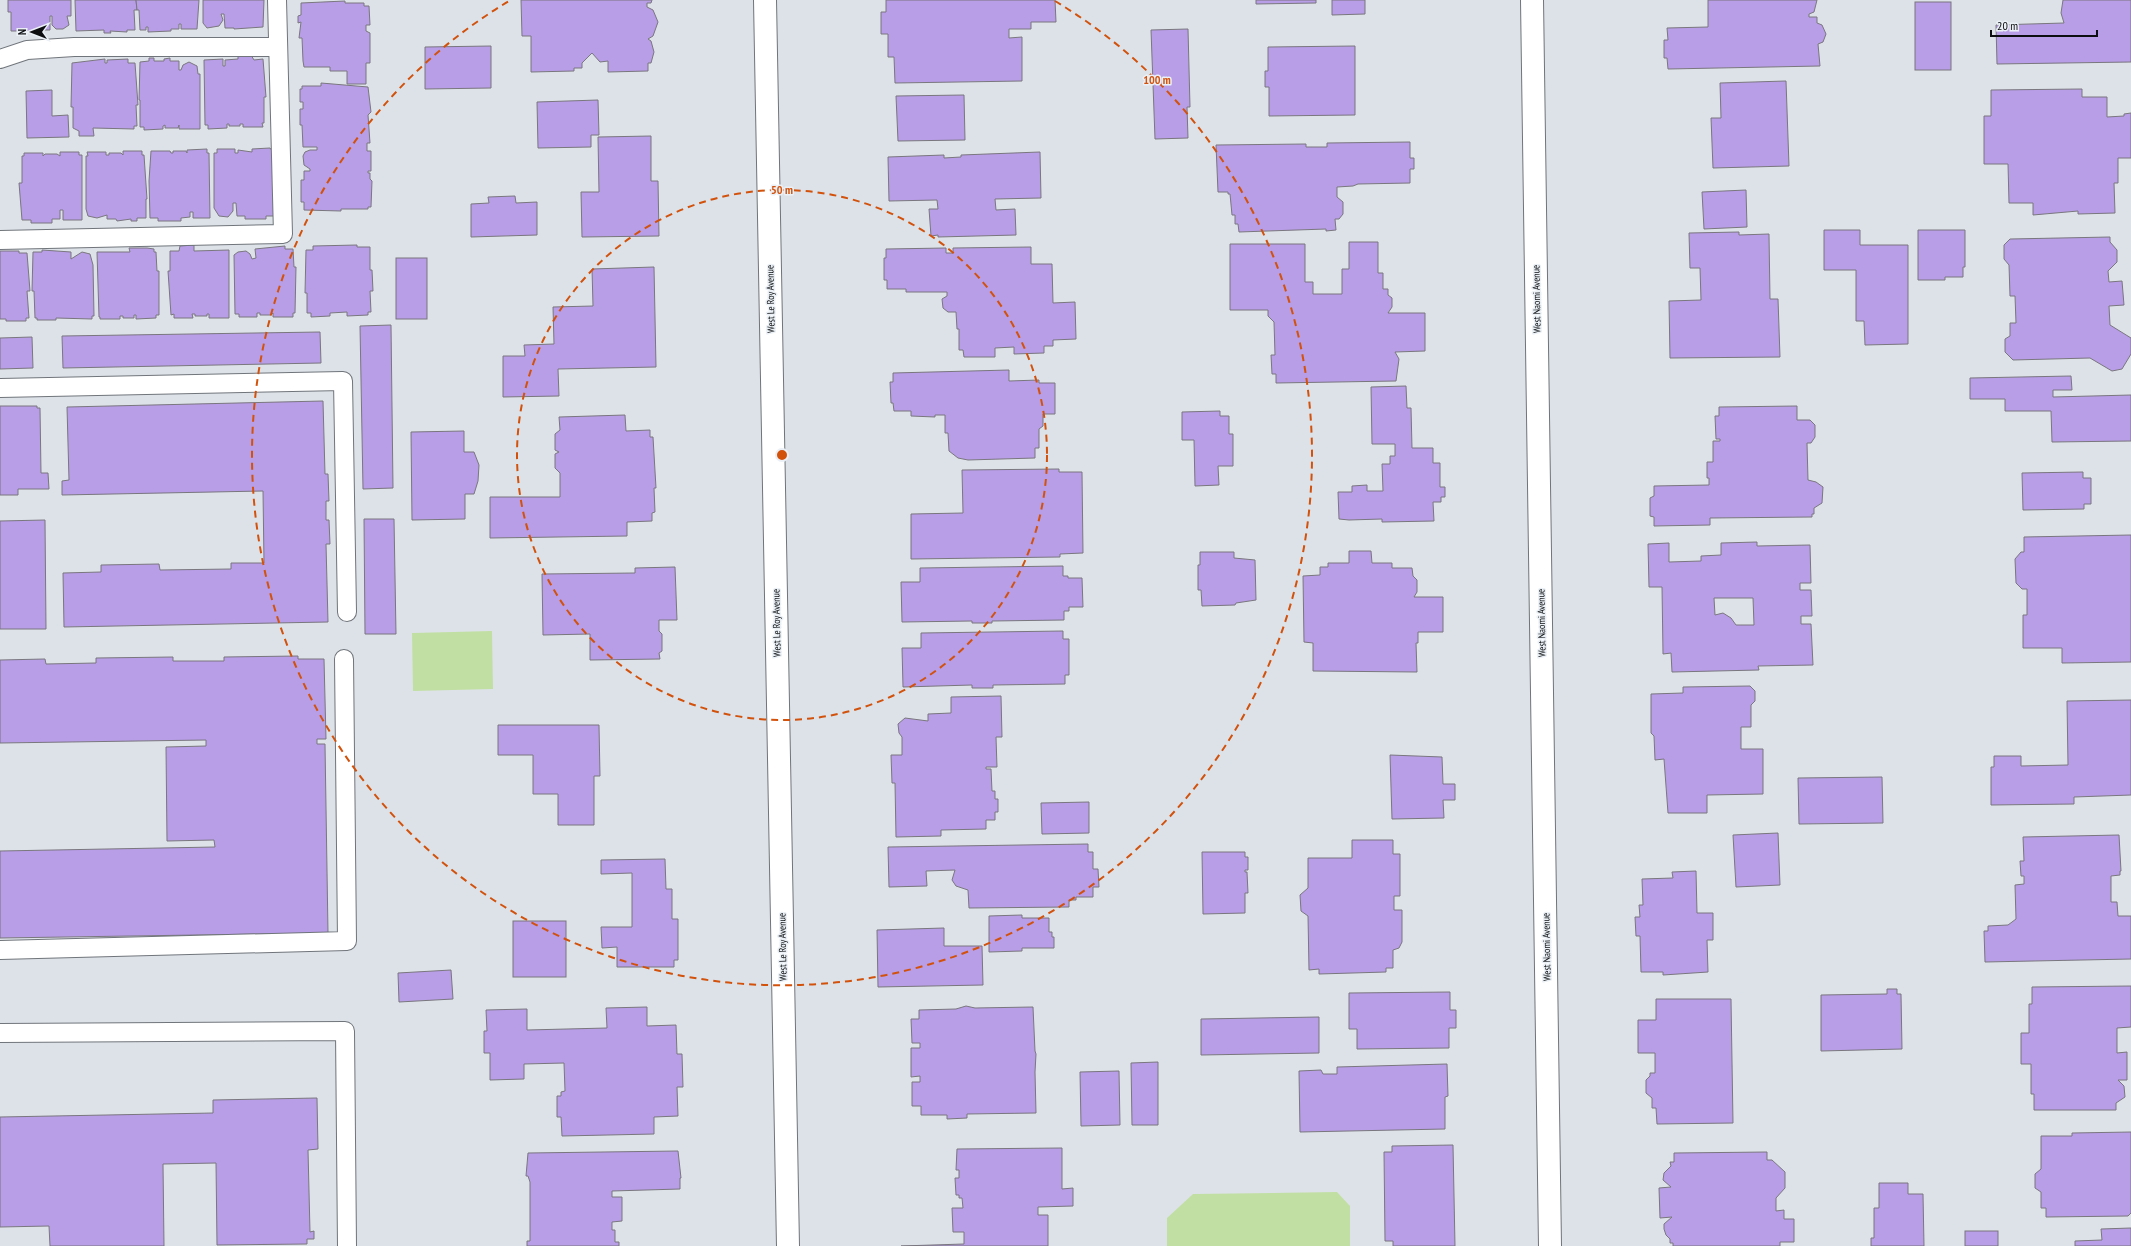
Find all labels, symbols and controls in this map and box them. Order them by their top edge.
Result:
north arrow [12,12,52,52]
scale bar [1991,12,2097,38]
text: 20 m [1997,18,2018,33]
text: N [15,29,29,35]
text: 100 m [1143,72,1171,87]
text: 50 m [771,182,793,197]
street label: West Le Roy Avenue [763,265,778,333]
street label: West Naomi Avenue [1529,265,1544,333]
centre of rings [775,448,789,462]
street label: West Le Roy Avenue [769,589,784,657]
street label: West Naomi Avenue [1534,589,1549,657]
street label: West Le Roy Avenue [775,913,790,981]
street label: West Naomi Avenue [1539,913,1554,981]

